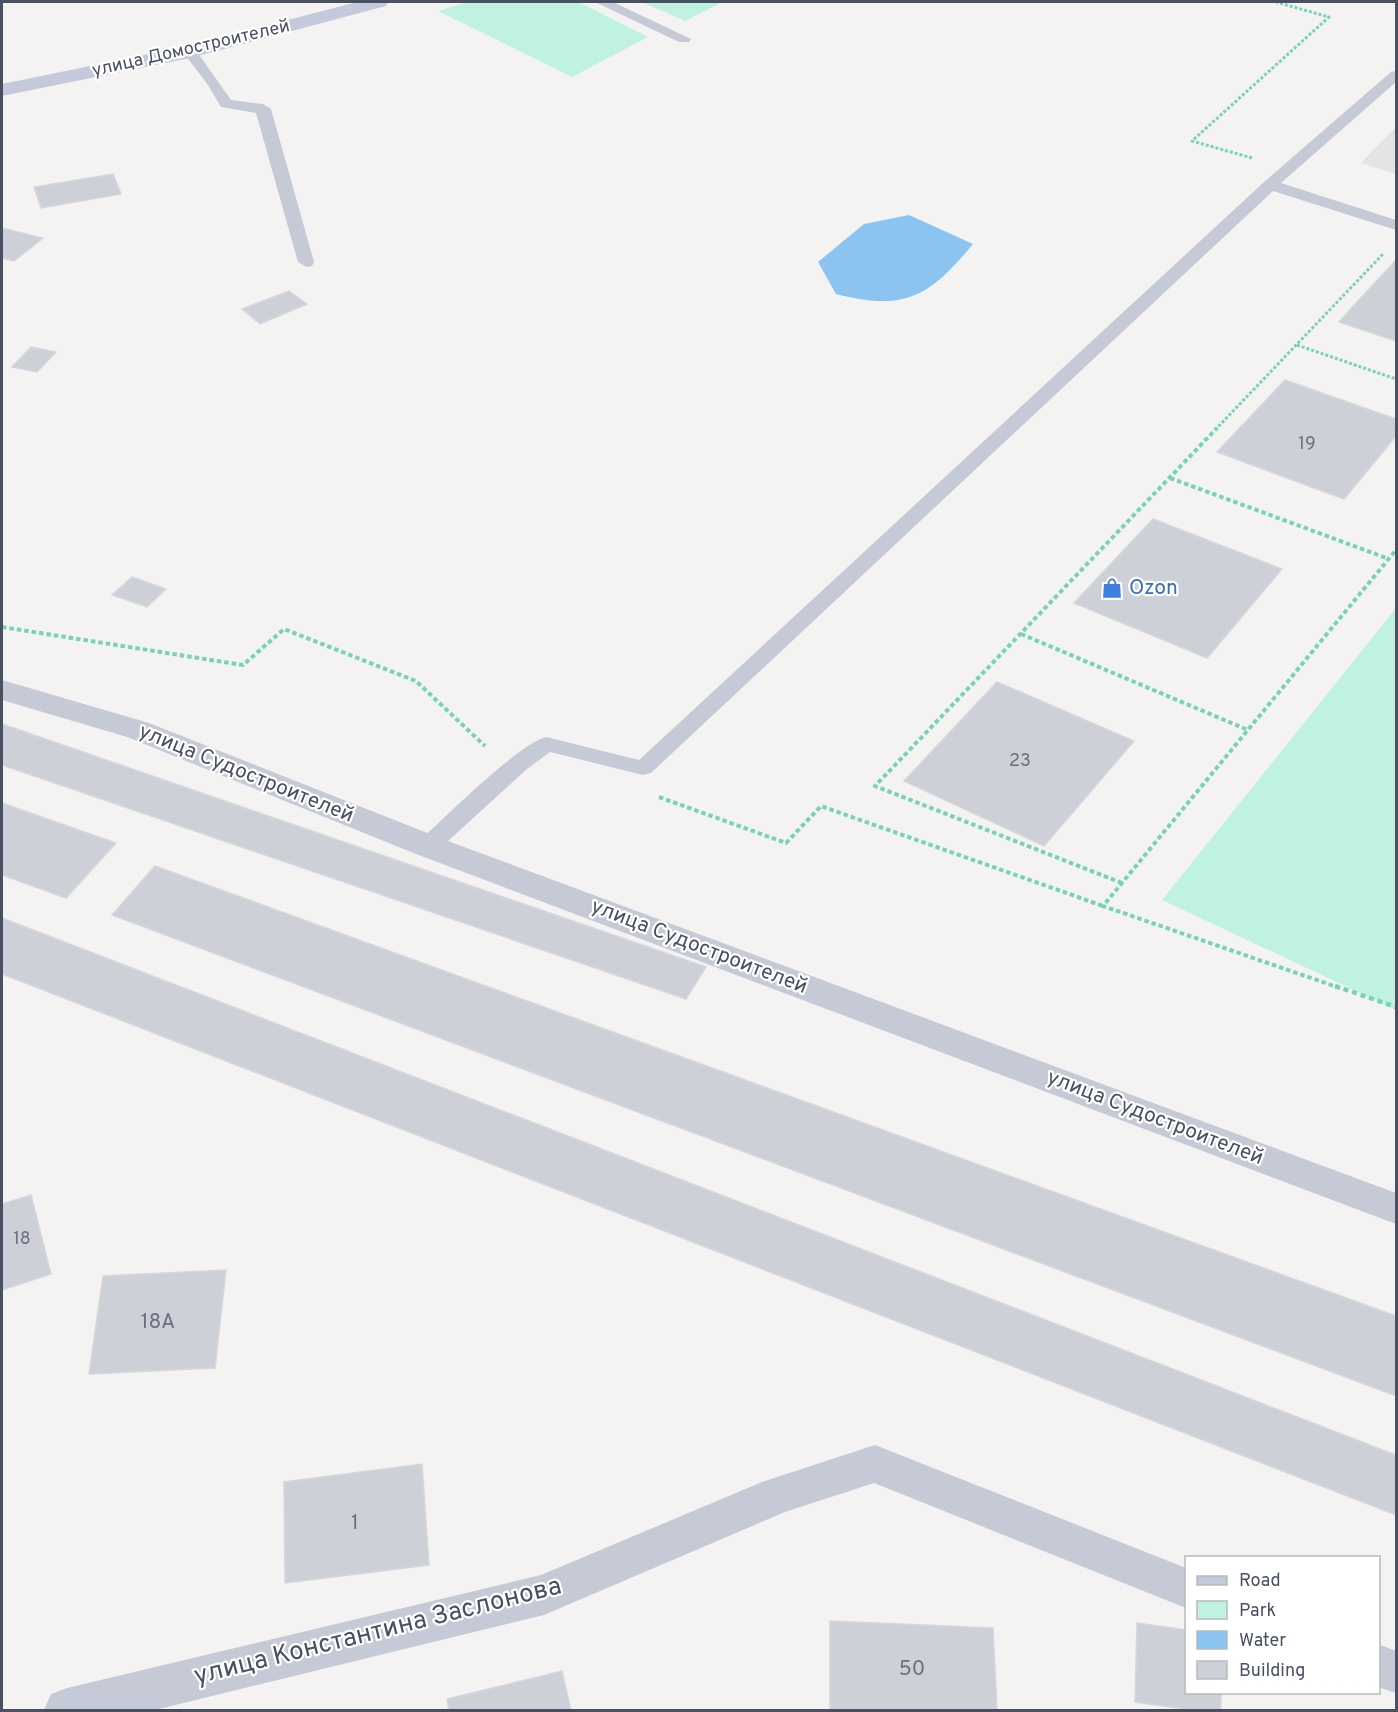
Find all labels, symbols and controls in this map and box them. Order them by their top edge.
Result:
street label: улица Домостроителей [90,15,292,83]
house number: 19 [1298,433,1316,456]
place label: Ozon [1129,575,1178,602]
shop icon: Ozon [1100,576,1124,600]
street label: улица Судостроителей [134,718,358,830]
house number: 23 [1009,750,1031,773]
street label: улица Судостроителей [587,893,811,1001]
street label: улица Судостроителей [1043,1064,1267,1172]
house number: 18 [13,1228,31,1251]
house number: 18А [141,1309,175,1336]
house number: 1 [351,1510,359,1537]
legend [1185,1556,1380,1694]
street label: улица Константина Заслонова [191,1570,565,1694]
text: Road [1239,1570,1281,1593]
text: Park [1239,1600,1276,1623]
text: Water [1239,1630,1286,1653]
house number: 50 [899,1656,925,1683]
text: Building [1239,1660,1305,1683]

